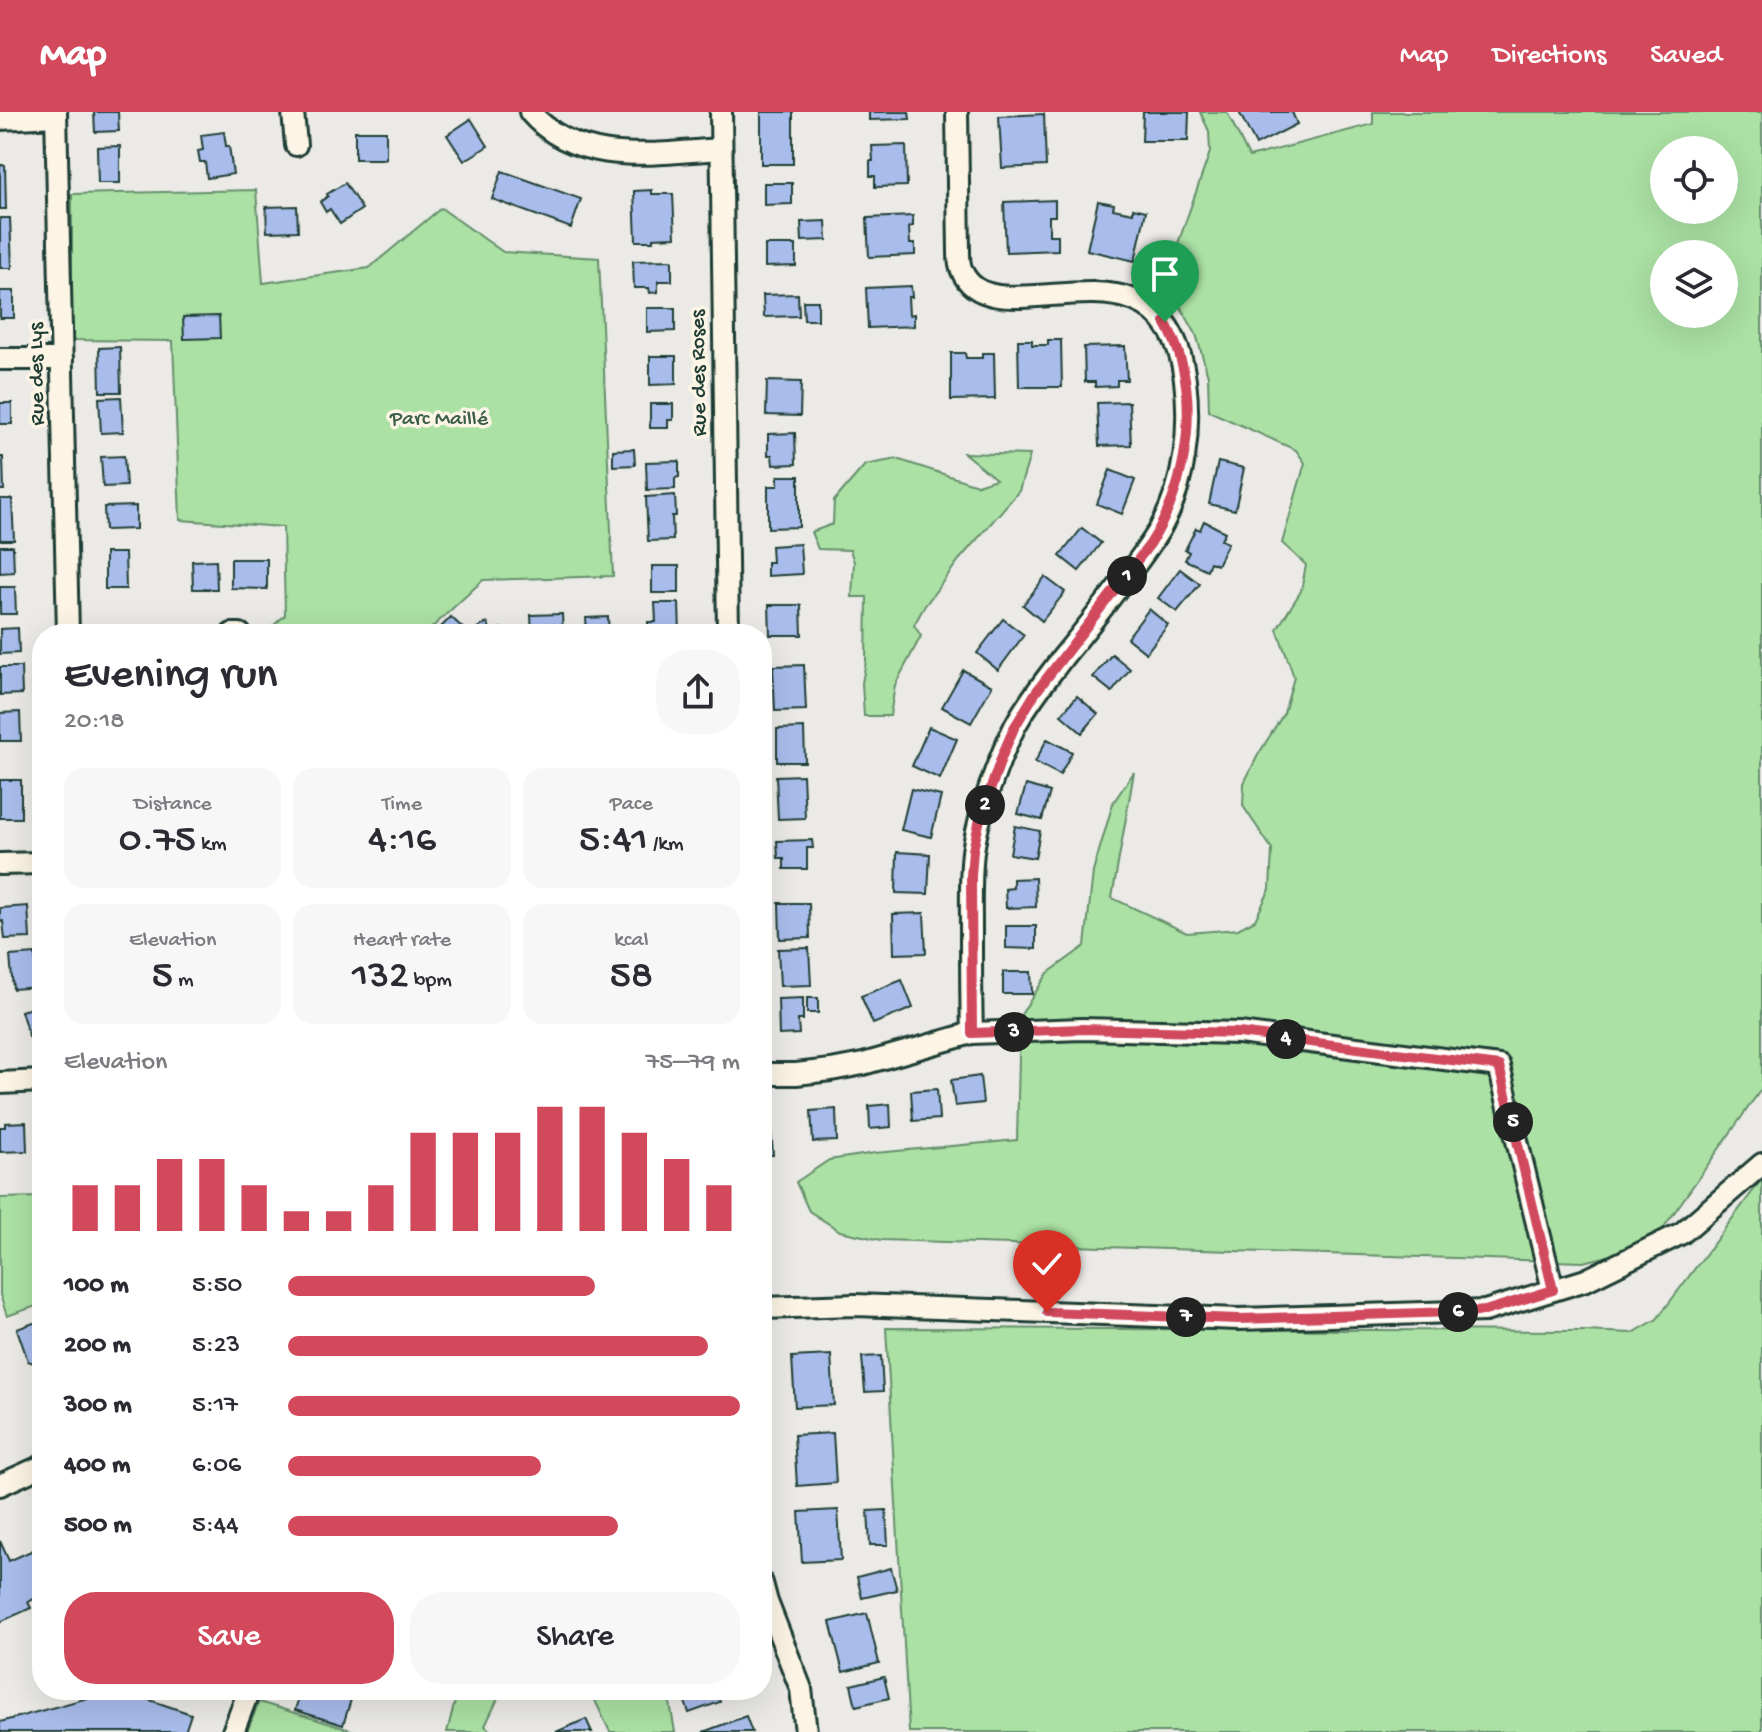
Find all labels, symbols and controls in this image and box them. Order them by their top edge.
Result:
text: Map [40,34,106,78]
text: Map [1400,40,1448,73]
text: Directions [1492,40,1606,73]
text: Saved [1650,40,1722,73]
map controls [1650,136,1738,328]
button: locate [1650,136,1738,224]
pin [1131,240,1199,322]
button: layers [1650,240,1738,328]
icon: arrive [1143,252,1187,296]
street label: Rue des Roses [686,309,714,436]
street label: Rue des Lys [24,321,52,426]
park label: Parc Maillé [389,407,489,433]
pin: 1 [1107,556,1147,596]
text: 1 [1123,563,1131,589]
button: share [656,650,740,734]
text: Evening run [64,651,277,703]
text: 20:18 [64,707,124,738]
pin: 2 [965,785,1005,825]
text: Distance [134,792,212,818]
text: Time [382,792,422,818]
text: Pace [610,792,653,818]
text: 2 [980,792,990,818]
text: 0.75 [119,818,196,865]
text: 4:16 [368,818,436,865]
text: 5:41 [579,818,648,865]
text: km [196,832,227,858]
text: /km [648,832,684,858]
text: Elevation [129,928,216,954]
text: Heart rate [353,928,451,954]
text: kcal [614,928,648,954]
text: 5 [152,954,173,1001]
text: 132 [352,954,409,1001]
text: 58 [610,954,653,1001]
text: m [173,968,194,994]
text: bpm [409,968,452,994]
pin: 3 [994,1012,1034,1052]
text: 3 [1008,1019,1020,1045]
pin: 4 [1266,1019,1306,1059]
text: 4 [1281,1026,1291,1052]
text: Elevation [64,1048,167,1079]
text: 75–79 m [646,1048,740,1079]
pin: 5 [1493,1102,1533,1142]
text: 5 [1507,1109,1519,1135]
pin [1013,1230,1081,1312]
icon: check [1025,1242,1069,1286]
text: 100 m [64,1271,129,1302]
text: 5:50 [192,1271,242,1302]
pin: 6 [1438,1292,1478,1332]
pin: 7 [1166,1297,1206,1337]
text: 6 [1452,1299,1464,1325]
text: 7 [1180,1304,1192,1330]
text: 200 m [64,1331,131,1362]
text: 5:23 [192,1331,240,1362]
text: 300 m [64,1391,132,1422]
text: 5:17 [192,1391,238,1422]
text: 400 m [64,1451,130,1482]
text: 6:06 [192,1451,241,1482]
text: 500 m [64,1511,132,1542]
text: 5:44 [192,1511,238,1542]
button: Save [64,1592,394,1684]
button: Share [410,1592,740,1684]

